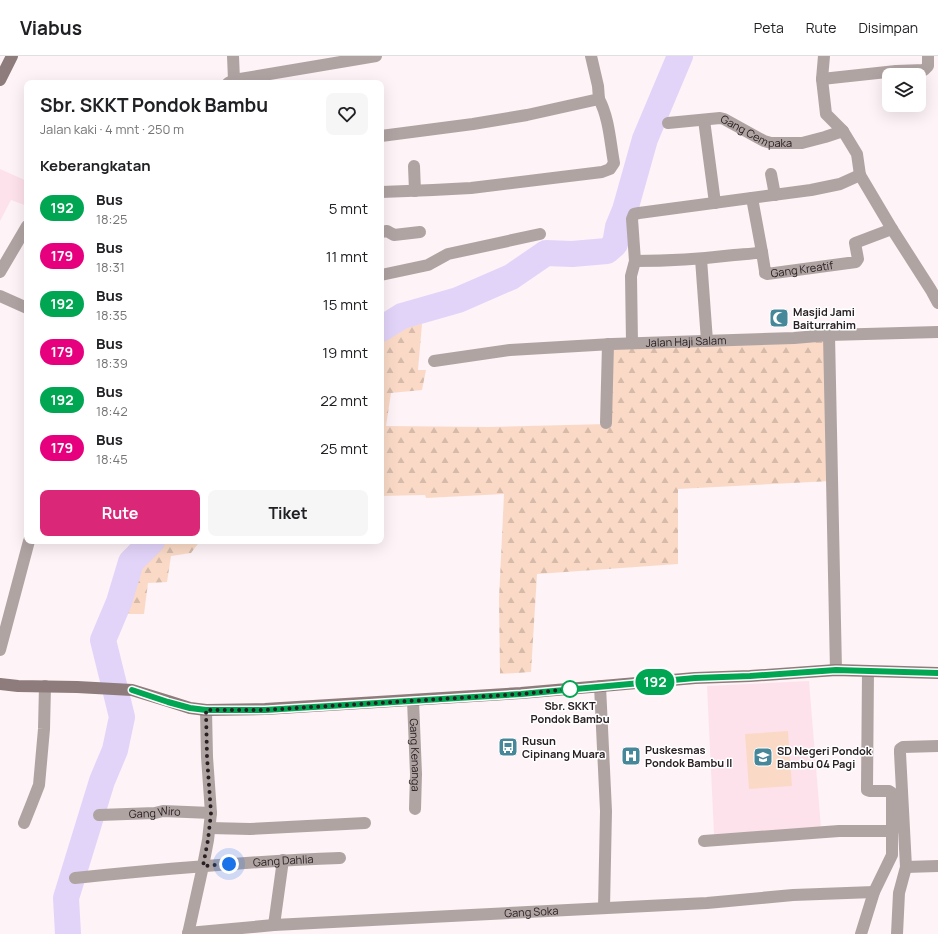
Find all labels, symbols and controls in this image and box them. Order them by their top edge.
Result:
text: Viabus [20,15,82,41]
text: Peta [754,18,784,37]
text: Rute [806,18,836,37]
text: Disimpan [858,18,918,37]
map controls [882,68,926,112]
button: layers [882,68,926,112]
text: Sbr. SKKT Pondok Bambu [40,92,268,118]
button: heart [326,93,368,135]
street label: Gang Cempaka [718,111,792,150]
text: Jalan kaki · 4 mnt · 250 m [40,120,184,138]
text: Keberangkatan [40,155,151,176]
text: Bus [96,189,123,210]
text: 192 [50,198,74,217]
text: 5 mnt [329,198,368,219]
text: 18:25 [96,210,127,228]
text: Bus [96,237,123,258]
text: 179 [51,246,73,265]
text: 11 mnt [326,246,368,267]
street label: Gang Kreatif [770,257,834,280]
text: 18:31 [96,258,125,276]
text: Bus [96,285,123,306]
text: 192 [50,294,74,313]
text: 15 mnt [323,294,368,315]
place label: Masjid Jami Baiturrahim [793,304,856,332]
text: 18:35 [96,306,127,324]
mosque icon: Masjid Jami Baiturrahim [768,307,790,329]
street label: Jalan Haji Salam [645,332,727,350]
text: Bus [96,333,123,354]
text: 179 [51,342,73,361]
text: 19 mnt [322,342,368,363]
text: 18:39 [96,354,128,372]
text: Bus [96,381,123,402]
text: 192 [50,390,74,409]
text: 22 mnt [320,390,368,411]
text: 18:42 [96,402,128,420]
text: Bus [96,429,123,450]
text: 179 [51,438,73,457]
text: 25 mnt [320,438,368,459]
text: 18:45 [96,450,128,468]
button: Rute [40,490,200,536]
button: Tiket [208,490,368,536]
line badge: 192 [632,669,678,695]
text: 192 [643,672,667,691]
marker: Sbr. SKKT Pondok Bambu [561,680,579,698]
place label: Sbr. SKKT Pondok Bambu [530,698,610,726]
street label: Gang Kenanga [407,718,424,792]
place label: Rusun Cipinang Muara [522,733,605,761]
bus stop icon: Rusun Cipinang Muara [497,736,519,758]
place label: Puskesmas Pondok Bambu II [645,742,732,770]
place label: SD Negeri Pondok Bambu 04 Pagi [777,743,873,771]
hospital icon: Puskesmas Pondok Bambu II [620,745,642,767]
school or university icon: SD Negeri Pondok Bambu 04 Pagi [752,746,774,768]
street label: Gang Wiro [129,802,182,821]
street label: Gang Dahlia [253,851,314,869]
your location [219,854,239,874]
street label: Gang Soka [504,903,559,920]

